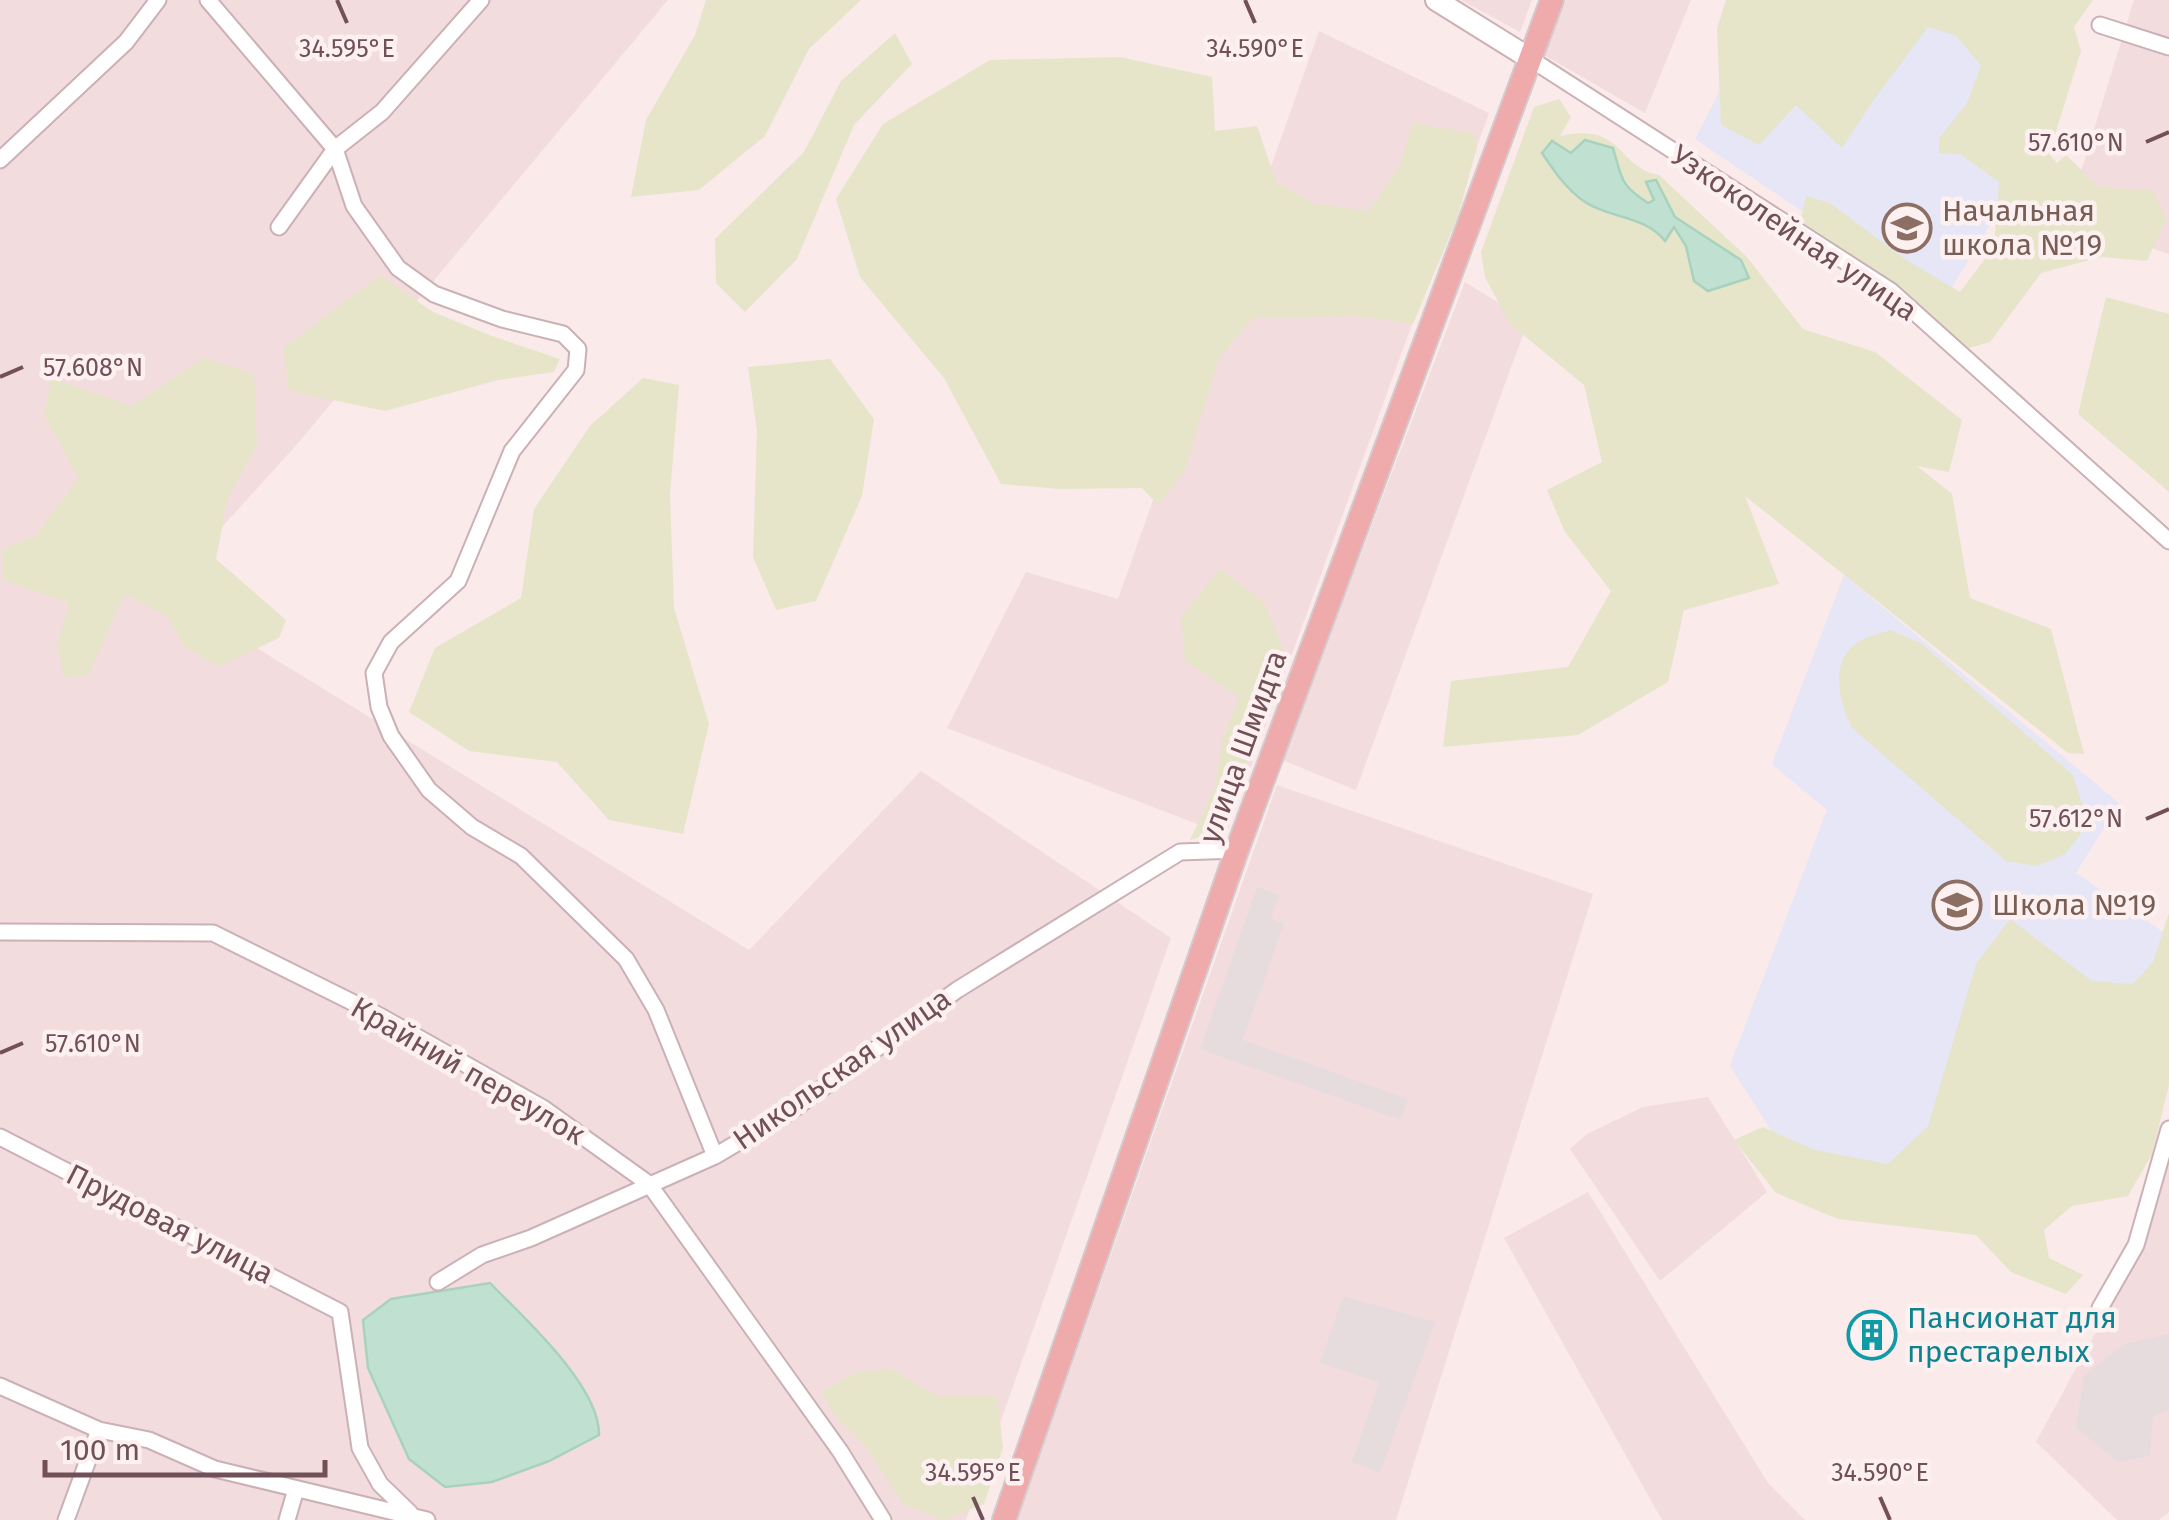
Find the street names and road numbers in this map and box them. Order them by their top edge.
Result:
street label: Узкоколейная улица [1664,137,1924,329]
street label: улица Шмидта [1191,646,1295,848]
street label: Никольская улица [726,980,958,1158]
street label: Крайний переулок [345,989,592,1153]
street label: Прудовая улица [60,1156,280,1292]

